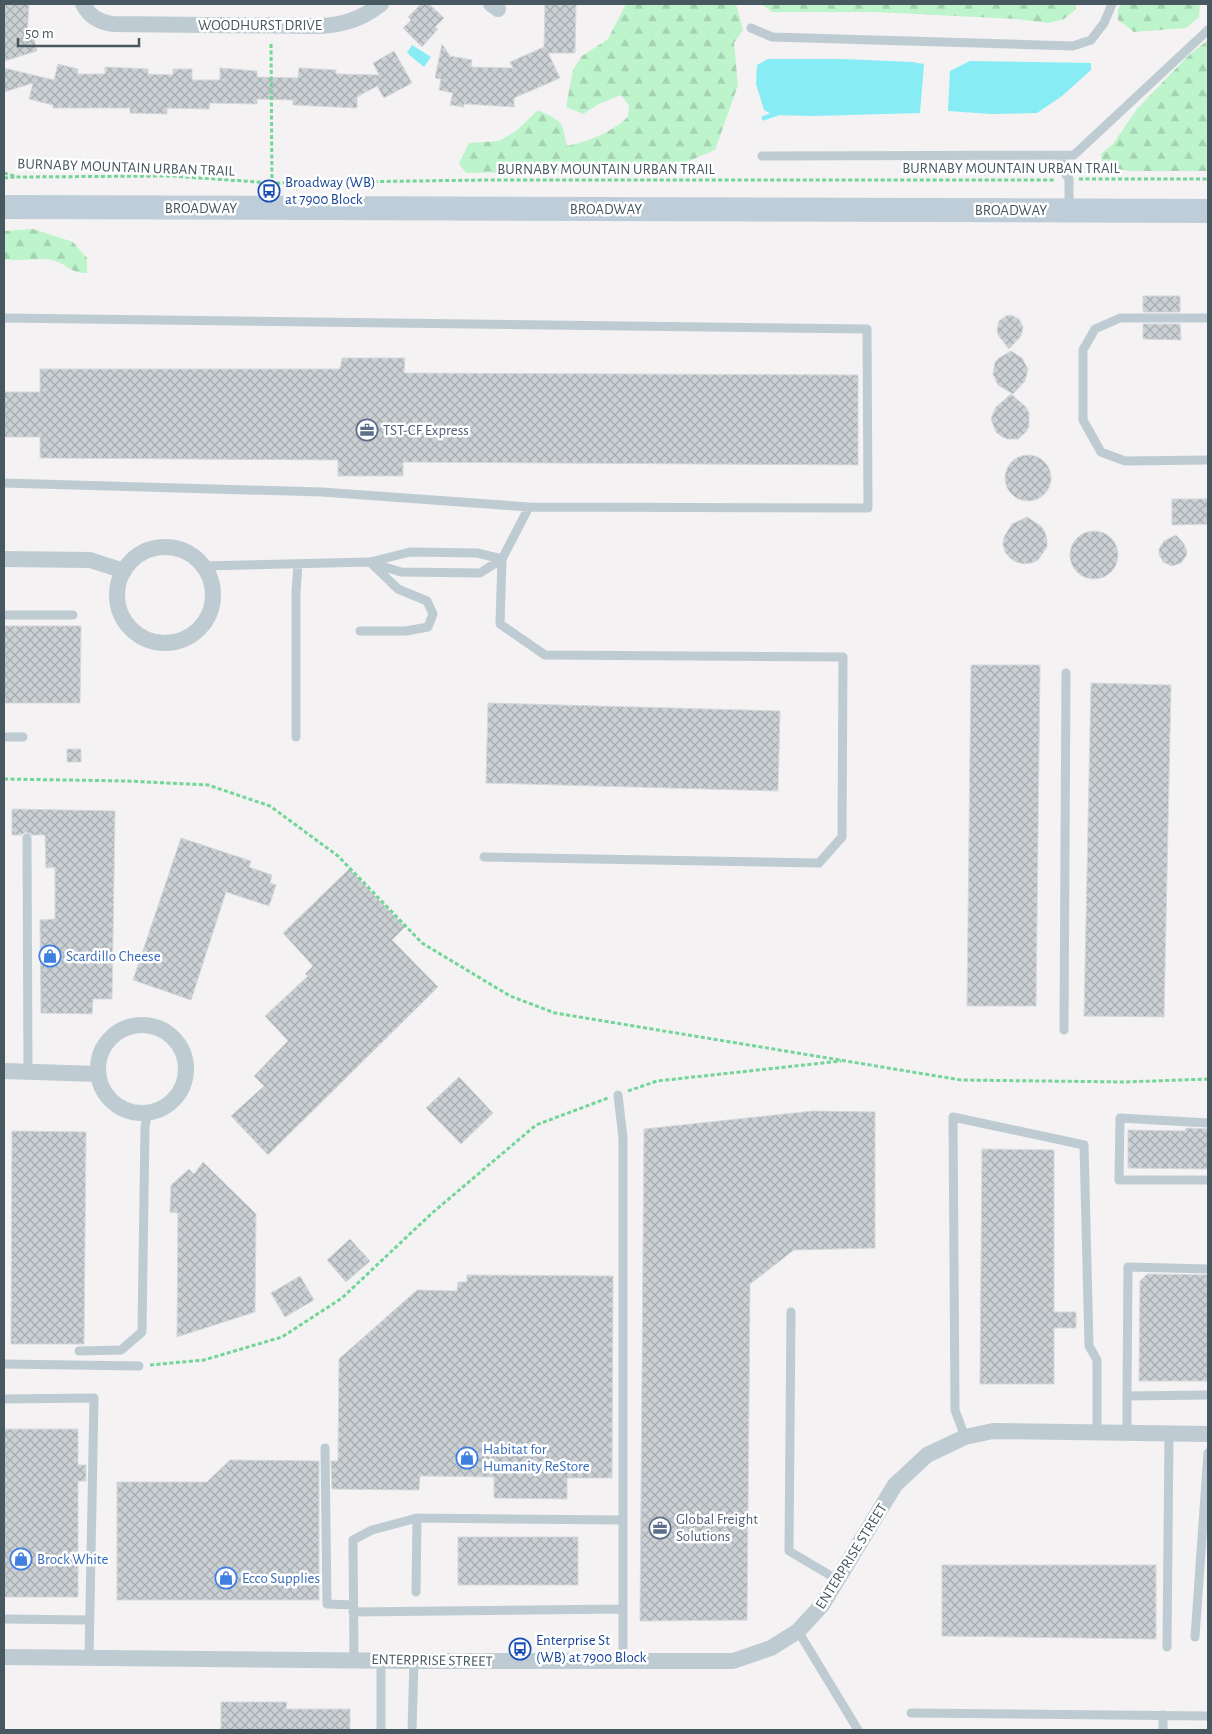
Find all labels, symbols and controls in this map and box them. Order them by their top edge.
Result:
scale bar [18,15,139,47]
street label: WOODHURST DRIVE [198,18,322,33]
text: 50 m [25,26,54,41]
street label: BURNABY MOUNTAIN URBAN TRAIL [17,156,236,179]
street label: BURNABY MOUNTAIN URBAN TRAIL [902,161,1121,176]
street label: BURNABY MOUNTAIN URBAN TRAIL [497,162,716,177]
place label: Broadway (WB) at 7900 Block [285,175,376,207]
bus stop icon: Broadway (WB) at 7900 Block [257,179,281,203]
street label: BROADWAY [165,201,237,216]
street label: BROADWAY [570,202,642,217]
street label: BROADWAY [975,203,1047,218]
office icon: TST-CF Express [355,418,379,442]
place label: TST-CF Express [383,423,469,438]
shop icon: Scardillo Cheese [38,944,62,968]
place label: Scardillo Cheese [66,949,161,964]
place label: Habitat for Humanity ReStore [483,1442,590,1474]
shop icon: Habitat for Humanity ReStore [455,1446,479,1470]
street label: ENTERPRISE STREET [813,1500,890,1612]
place label: Global Freight Solutions [676,1512,758,1544]
office icon: Global Freight Solutions [648,1516,672,1540]
shop icon: Brock White [9,1547,33,1571]
place label: Brock White [37,1552,108,1567]
shop icon: Ecco Supplies [214,1566,238,1590]
place label: Ecco Supplies [242,1571,320,1586]
place label: Enterprise St (WB) at 7900 Block [536,1633,647,1665]
bus stop icon: Enterprise St (WB) at 7900 Block [508,1637,532,1661]
street label: ENTERPRISE STREET [371,1652,493,1669]

